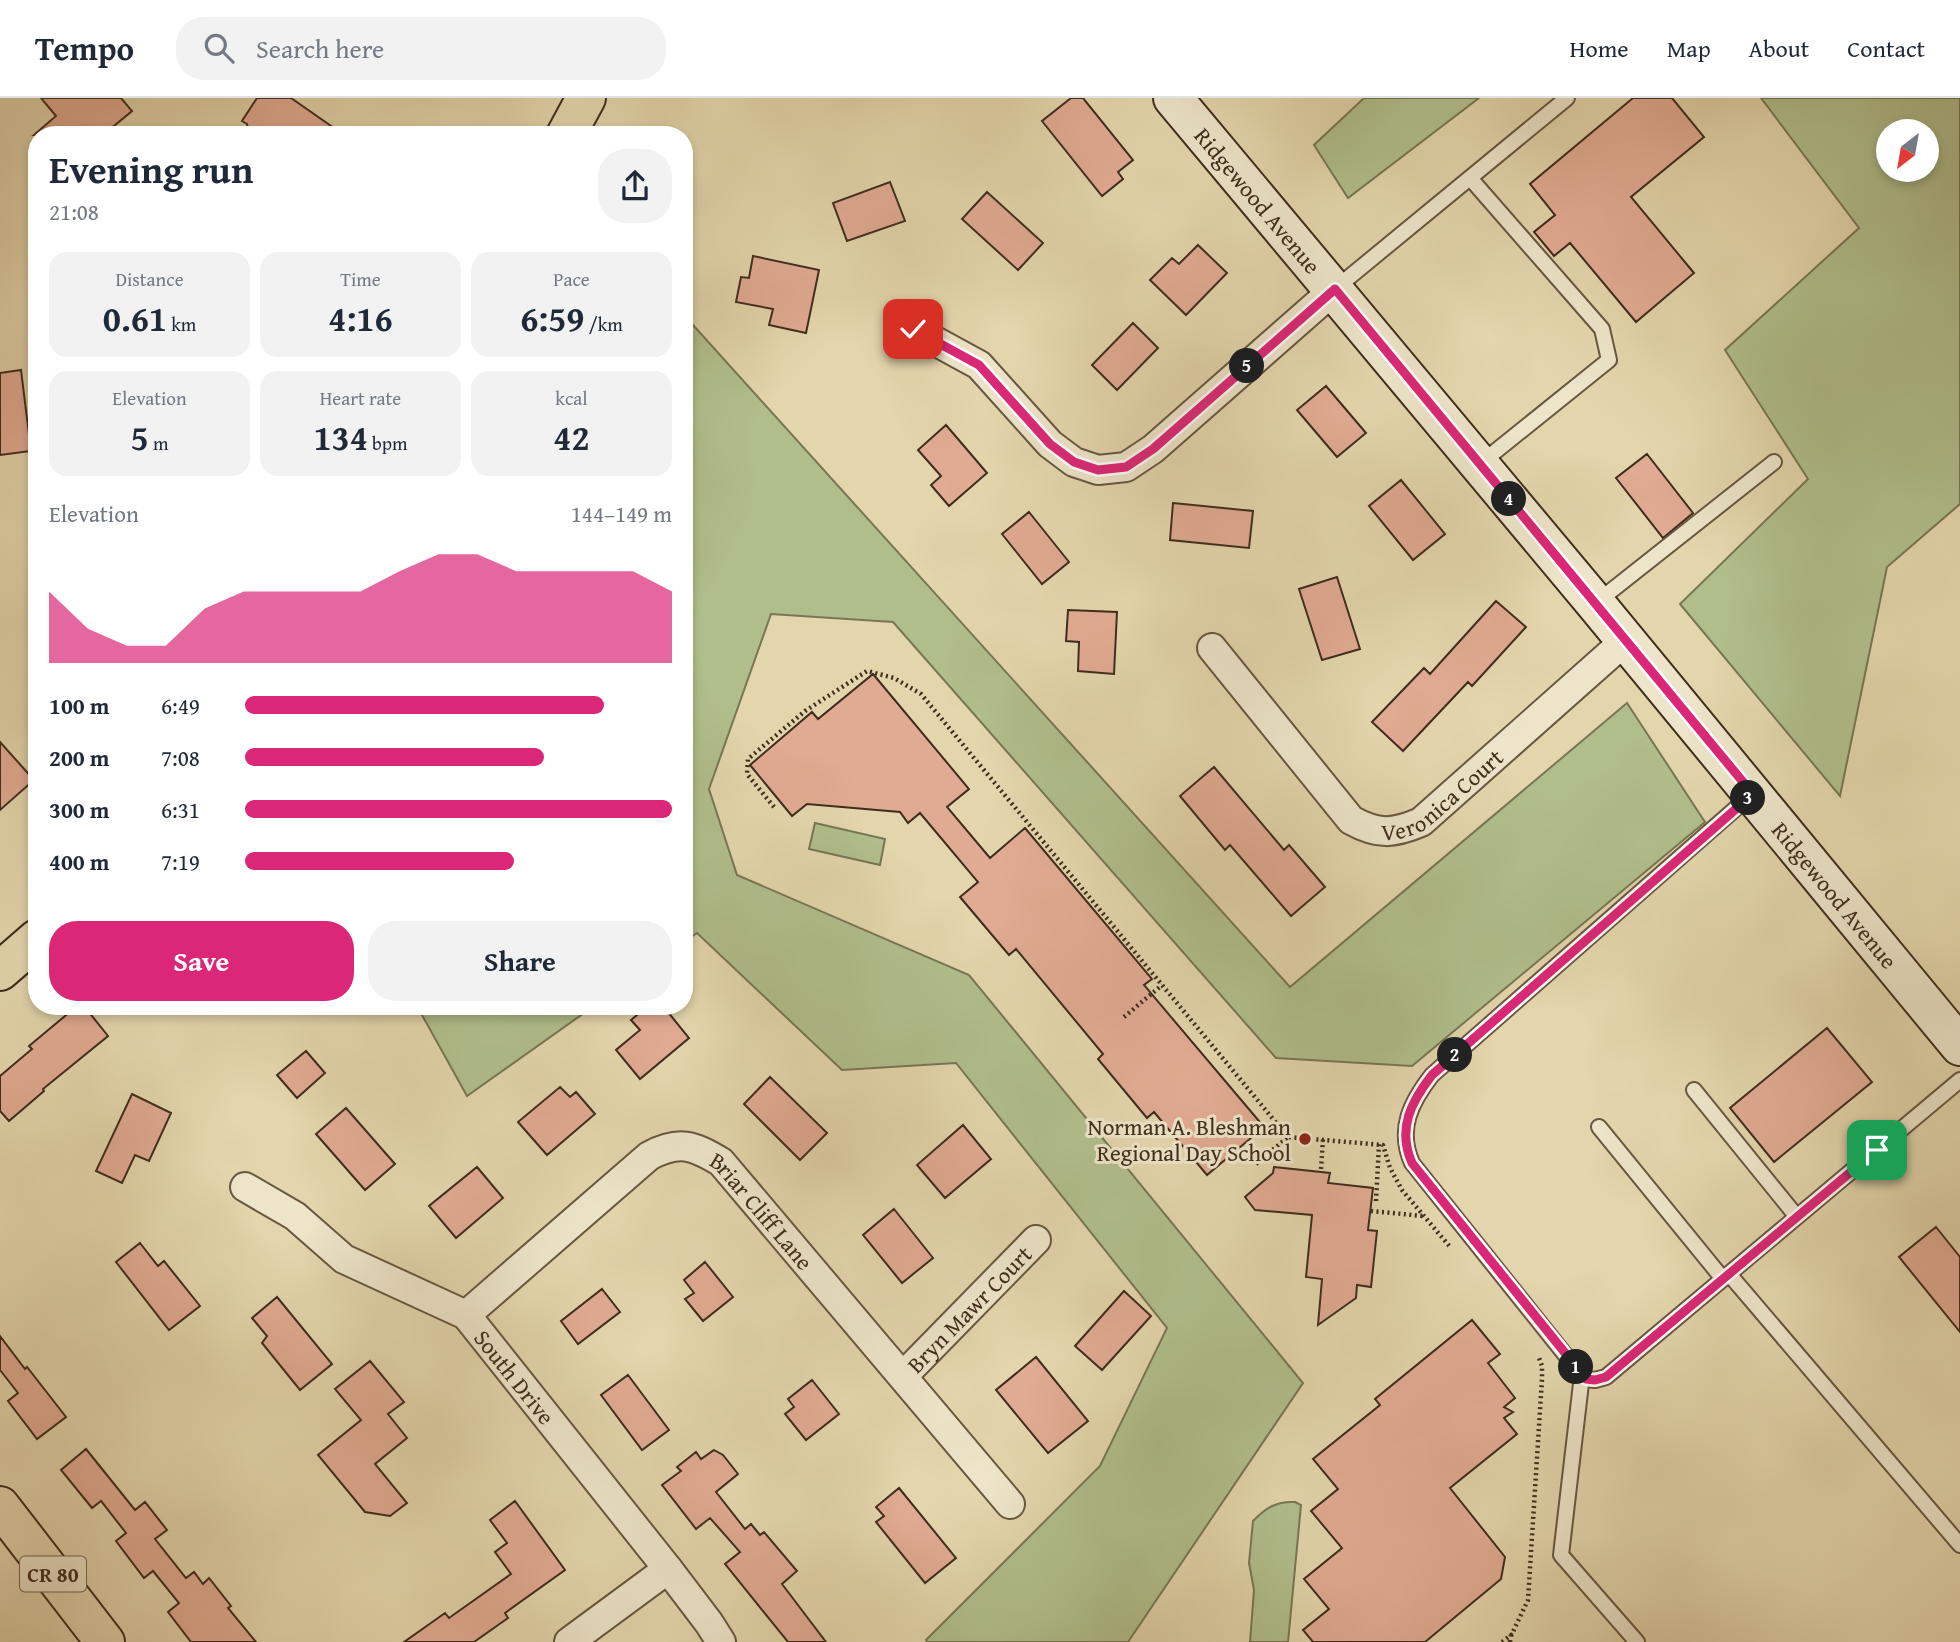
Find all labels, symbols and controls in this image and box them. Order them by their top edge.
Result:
search box [176,17,666,80]
text: Tempo [35,24,134,72]
icon: search [200,29,238,67]
text: Search here [256,29,384,68]
text: Home [1570,31,1629,66]
text: Map [1667,31,1711,66]
text: About [1749,31,1809,66]
text: Contact [1847,31,1925,66]
north arrow [1876,119,1939,182]
map controls [1876,119,1939,182]
street label: Ridgewood Avenue [1187,120,1329,280]
text: Evening run [49,141,253,197]
button: share [598,149,672,223]
text: 21:08 [49,195,99,228]
text: Distance [115,265,184,293]
text: Time [340,265,381,293]
text: Pace [553,265,590,293]
text: 0.61 [103,293,167,344]
text: 4:16 [328,293,393,344]
text: 6:59 [520,293,584,344]
pin [883,299,943,359]
text: km [167,310,196,338]
text: /km [584,310,623,338]
icon: check [894,310,932,348]
pin: 5 [1230,348,1264,384]
text: 5 [1242,351,1251,379]
text: Elevation [112,384,187,412]
text: Heart rate [320,384,401,412]
text: kcal [555,384,588,412]
text: 5 [131,412,149,463]
text: 134 [313,412,368,463]
text: 42 [553,412,590,463]
text: m [149,429,168,457]
text: bpm [368,429,408,457]
pin: 4 [1492,482,1526,516]
text: 4 [1504,484,1513,512]
text: Elevation [49,497,139,530]
text: 144–149 m [571,497,672,530]
text: 100 m [49,689,110,722]
text: 6:49 [161,689,200,722]
text: 200 m [49,741,110,774]
text: 7:08 [161,741,200,774]
street label: Veronica Court [1381,741,1510,848]
pin: 3 [1730,780,1766,816]
text: 3 [1743,783,1752,811]
text: 300 m [49,793,110,826]
text: 6:31 [161,793,200,826]
street label: Ridgewood Avenue [1765,814,1906,975]
text: 400 m [49,845,110,878]
text: 7:19 [161,845,200,878]
button: Save [49,921,354,1001]
button: Share [368,921,672,1001]
pin: 2 [1438,1038,1472,1072]
text: 2 [1450,1040,1459,1068]
place label: Norman A. Bleshman Regional Day School [1088,1110,1291,1169]
pin [1847,1120,1907,1180]
marker: Norman A. Bleshman Regional Day School [1297,1131,1313,1147]
icon: arrive [1858,1131,1896,1169]
street label: Briar Cliff Lane [704,1143,821,1277]
street label: Bryn Mawr Court [899,1238,1039,1380]
street label: South Drive [467,1322,563,1431]
pin: 1 [1558,1350,1594,1384]
text: 1 [1571,1352,1580,1380]
road number: CR 80 [20,1556,86,1592]

